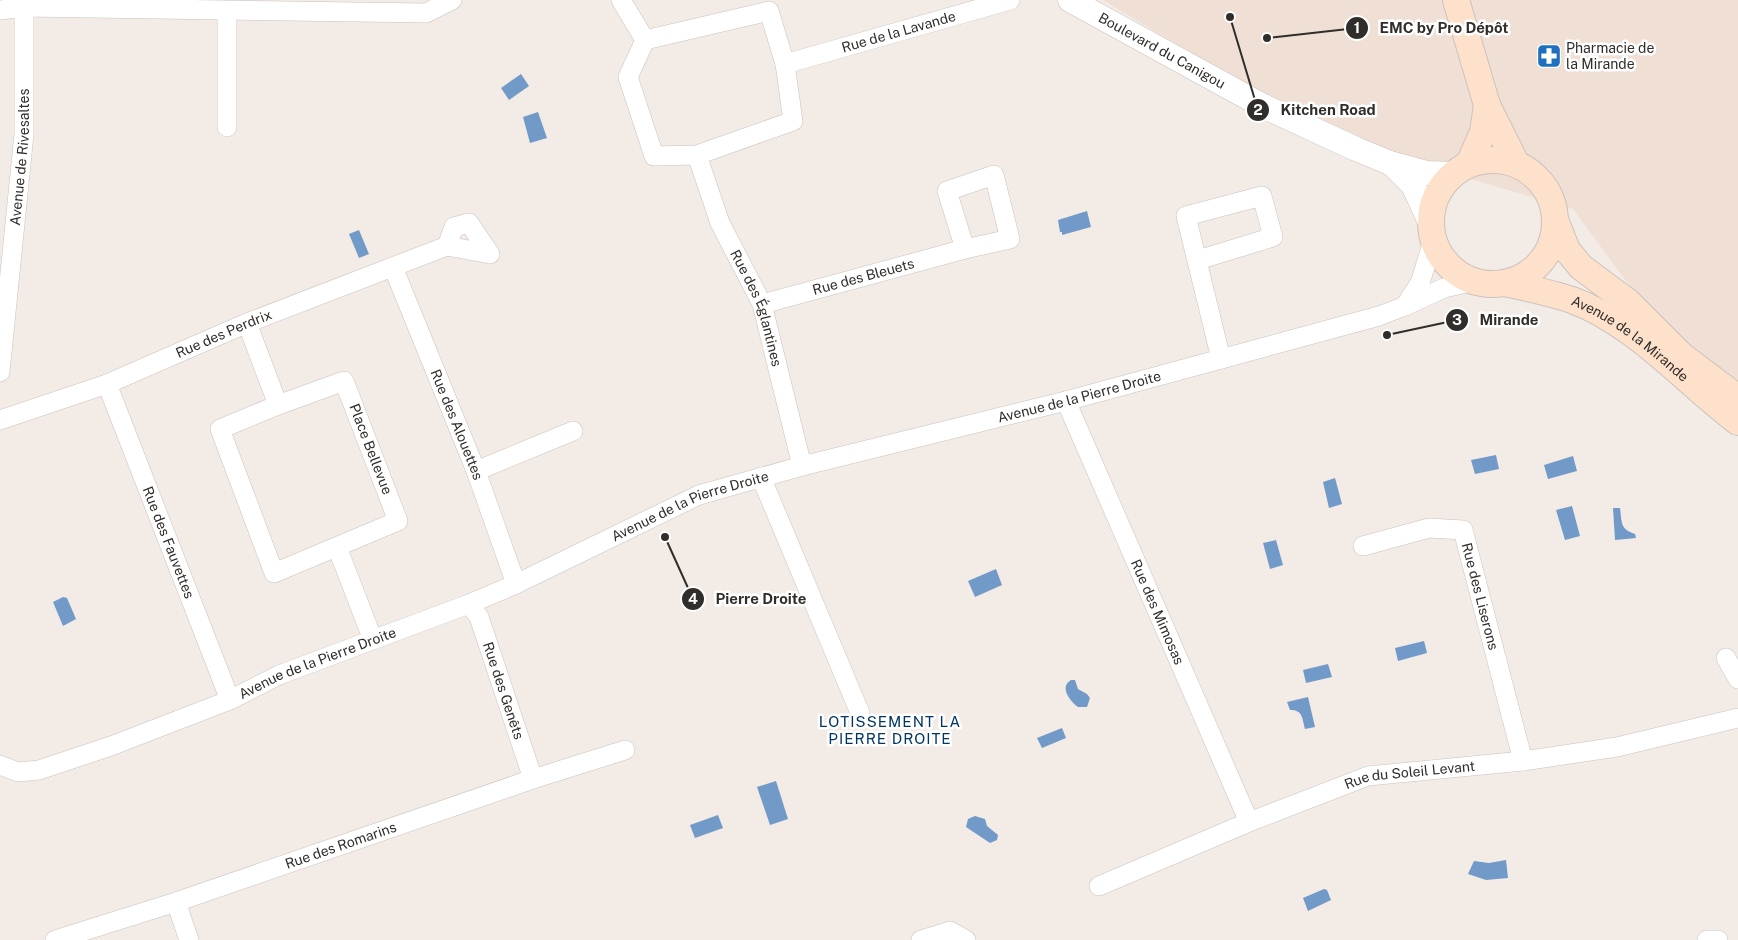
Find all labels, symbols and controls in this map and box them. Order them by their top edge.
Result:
street label: Rue de la Lavande [840,8,957,56]
street label: Boulevard du Canigou [1096,9,1228,92]
callout: EMC by Pro Dépôt [1344,13,1519,43]
text: 1 [1354,19,1360,36]
text: EMC by Pro Dépôt [1379,19,1509,36]
place label: Pharmacie de la Mirande [1566,40,1654,72]
pharmacy icon: Pharmacie de la Mirande [1536,43,1562,69]
street label: Avenue de Rivesaltes [7,89,32,226]
callout: Kitchen Road [1246,95,1386,125]
text: 2 [1253,101,1263,118]
text: Kitchen Road [1280,101,1376,118]
street label: Rue des Églantines [727,247,785,368]
street label: Rue des Bleuets [811,255,916,298]
street label: Avenue de la Mirande [1569,293,1692,385]
callout: Mirande [1445,305,1549,335]
street label: Rue des Perdrix [173,306,274,361]
text: 3 [1452,311,1462,328]
text: Mirande [1480,311,1539,328]
street label: Rue des Alouettes [427,367,486,482]
street label: Avenue de la Pierre Droite [996,368,1163,426]
street label: Place Bellevue [346,401,396,497]
street label: Avenue de la Pierre Droite [609,468,770,544]
street label: Rue des Fauvettes [140,484,198,601]
street label: Rue des Liserons [1459,541,1502,652]
street label: Rue des Mimosas [1128,557,1188,667]
callout: Pierre Droite [681,584,817,614]
text: 4 [688,590,698,607]
text: Pierre Droite [715,590,807,607]
street label: Avenue de la Pierre Droite [236,624,398,702]
street label: Rue des Genêts [480,640,527,741]
district label: LOTISSEMENT LA PIERRE DROITE [819,713,961,747]
street label: Rue du Soleil Levant [1342,758,1476,792]
street label: Rue des Romarins [283,819,398,872]

